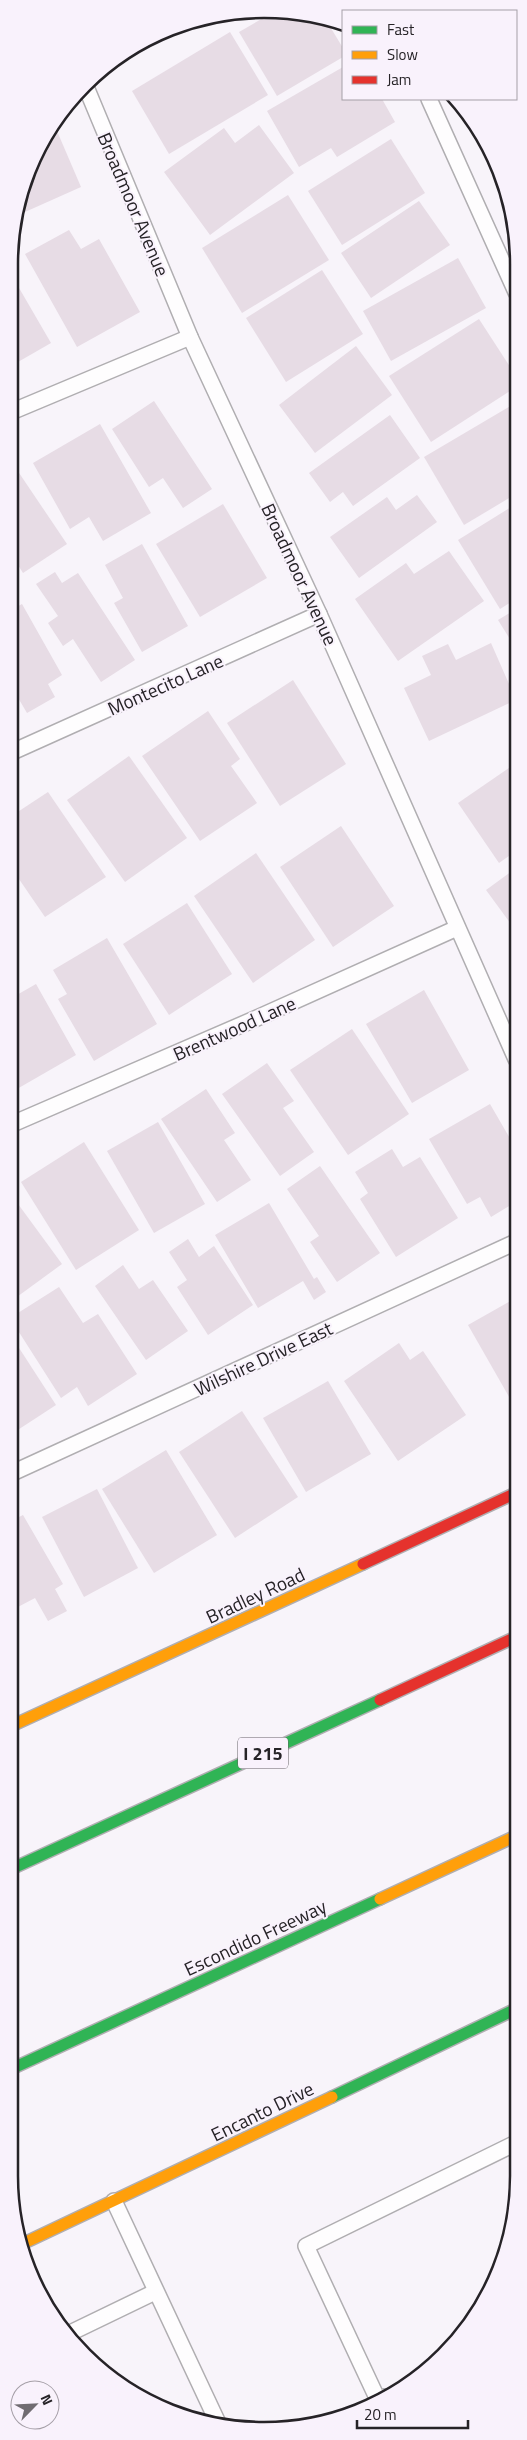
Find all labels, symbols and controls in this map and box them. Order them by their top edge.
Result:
legend [342,10,517,100]
text: Fast [387,18,415,41]
text: Slow [387,43,418,66]
text: Jam [387,68,411,91]
street label: Broadmoor Avenue [91,128,177,280]
street label: Broadmoor Avenue [254,498,346,650]
street label: Montecito Lane [102,646,228,722]
street label: Brentwood Lane [168,988,300,1068]
street label: Wilshire Drive East [189,1313,337,1403]
street label: Bradley Road [201,1559,309,1631]
road number: I 215 [238,1738,288,1769]
street label: Escondido Freeway [179,1891,331,1983]
street label: Encanto Drive [206,2074,318,2148]
north arrow [10,2380,60,2430]
text: N [36,2391,59,2408]
scale bar [357,2398,468,2430]
text: 20 m [364,2403,397,2426]

